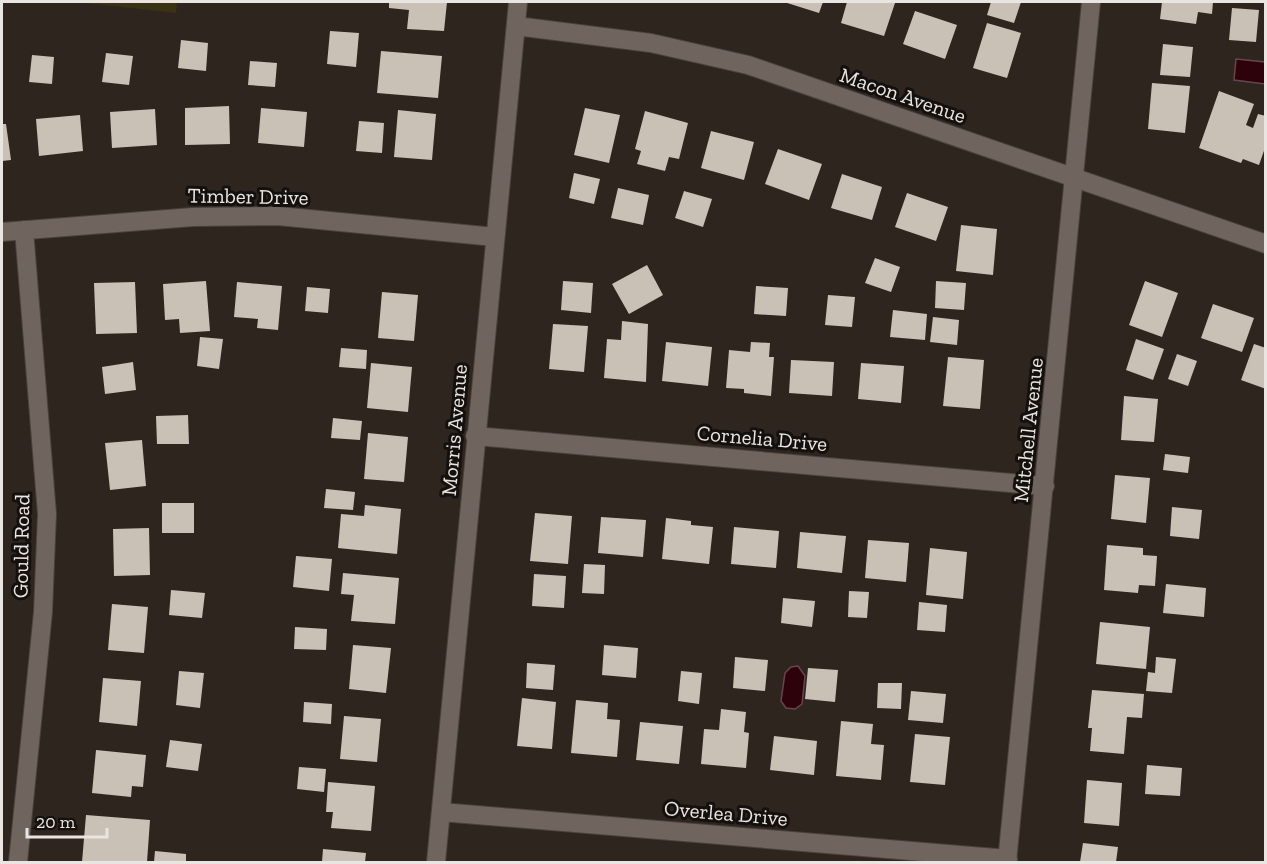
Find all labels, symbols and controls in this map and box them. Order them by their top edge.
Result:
street label: Macon Avenue [837,62,969,128]
street label: Timber Drive [187,182,309,210]
street label: Mitchell Avenue [1008,356,1048,504]
street label: Morris Avenue [436,363,472,497]
street label: Cornelia Drive [696,420,828,456]
street label: Gould Road [8,493,34,598]
street label: Overlea Drive [663,795,789,831]
scale bar [27,801,106,839]
text: 20 m [36,811,76,833]

